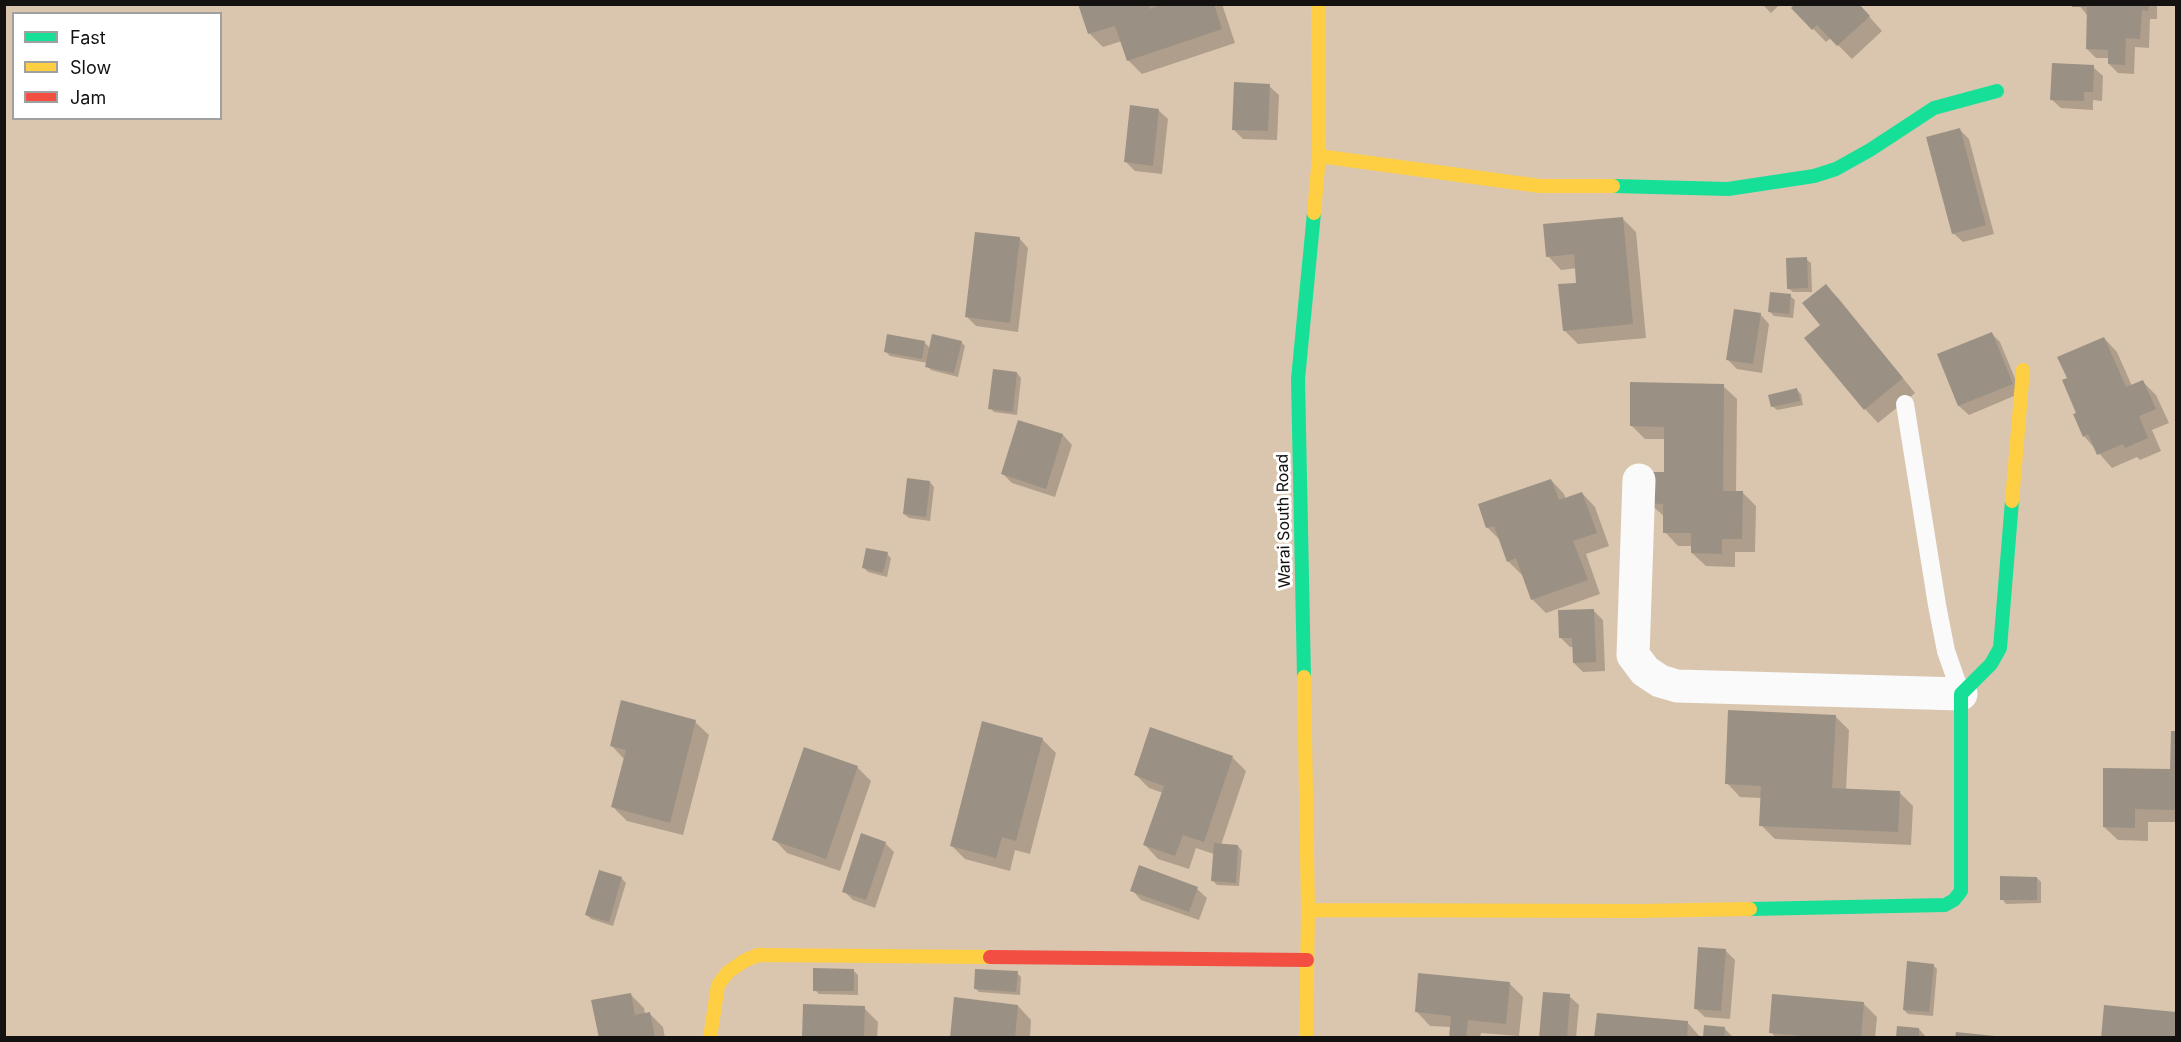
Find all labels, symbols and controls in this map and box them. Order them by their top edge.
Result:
legend [12,12,222,120]
text: Fast [70,27,106,48]
text: Slow [70,57,111,78]
text: Jam [70,87,106,108]
street label: Warai South Road [1273,454,1295,588]

